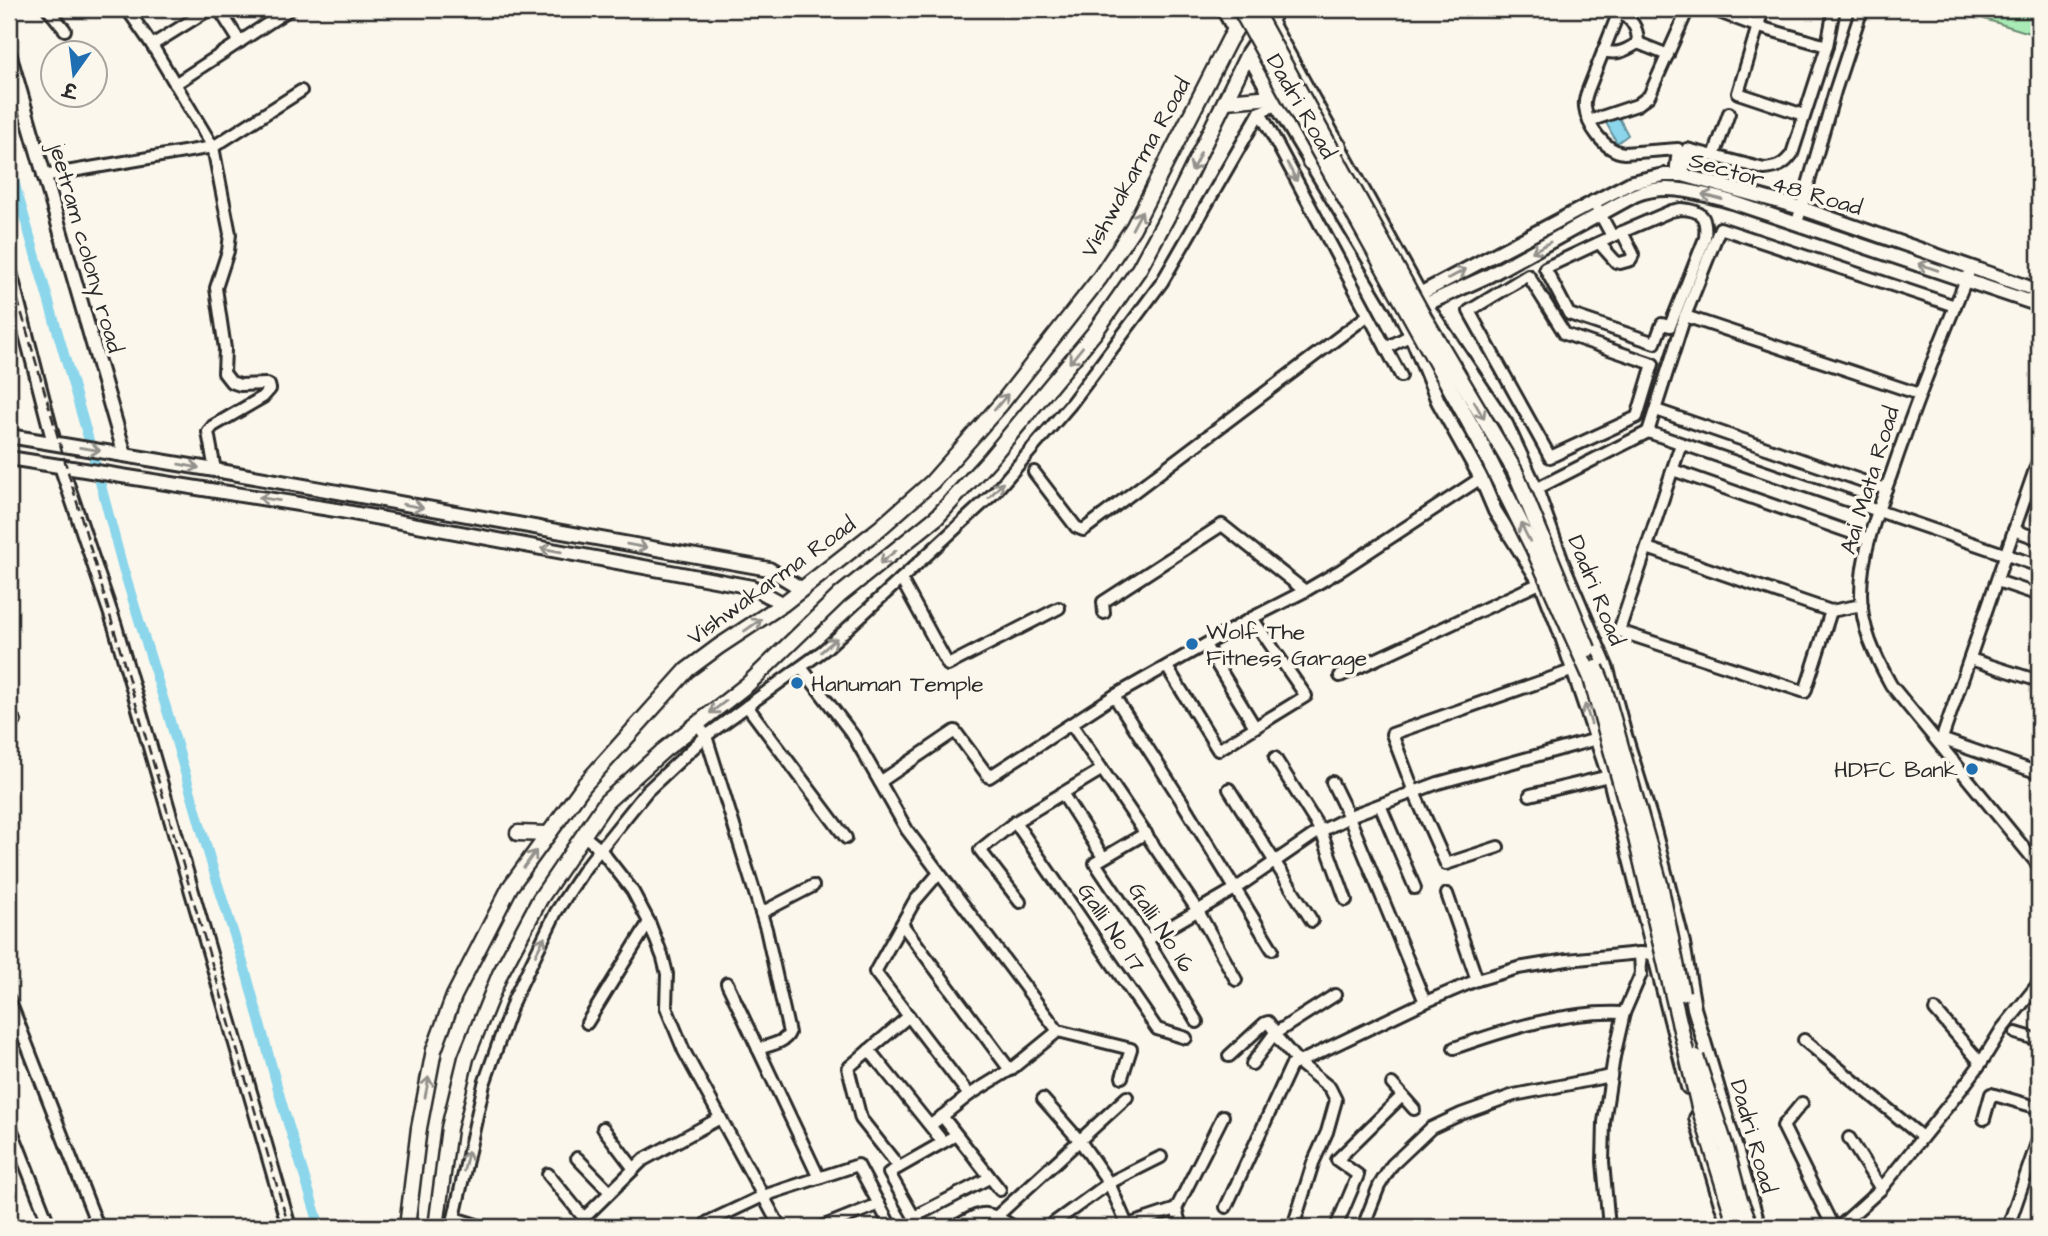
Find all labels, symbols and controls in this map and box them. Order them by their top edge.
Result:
north arrow [38,38,108,108]
street label: Dadri Road [1258,48,1344,165]
street label: Vishwakarma Road [1073,72,1199,263]
text: उ [59,74,82,104]
street label: jeetram colony road [39,137,131,357]
street label: Sector 48 Road [1686,144,1866,224]
one-way arrow [1188,151,1202,172]
one-way arrow [1286,161,1300,182]
one-way arrow [1701,189,1723,202]
one-way arrow [1130,210,1144,231]
one-way arrow [1531,240,1551,254]
one-way arrow [1918,260,1940,272]
one-way arrow [1446,267,1467,280]
one-way arrow [1068,345,1084,363]
one-way arrow [993,394,1009,412]
one-way arrow [1472,400,1486,420]
street label: Aai Mata Road [1832,402,1908,558]
one-way arrow [78,443,101,456]
one-way arrow [177,460,200,473]
one-way arrow [988,481,1004,499]
one-way arrow [258,492,281,505]
one-way arrow [401,500,424,513]
street label: Vishwakarma Road [681,509,863,653]
one-way arrow [1518,522,1532,543]
street label: Dadri Road [1559,530,1633,651]
one-way arrow [625,540,648,553]
one-way arrow [540,542,563,556]
one-way arrow [880,549,898,564]
place label: Wolf The Fitness Garage [1206,616,1367,675]
one-way arrow [743,618,762,632]
marker: Wolf The Fitness Garage [1184,636,1200,652]
one-way arrow [820,637,838,653]
place label: Hanuman Temple [811,668,984,700]
marker: Hanuman Temple [789,675,805,691]
one-way arrow [710,700,728,715]
one-way arrow [1581,703,1593,725]
place label: HDFC Bank [1834,754,1958,786]
marker: HDFC Bank [1964,761,1980,777]
one-way arrow [523,850,537,869]
street label: Galli No 16 [1120,876,1202,979]
street label: Galli No 17 [1070,877,1153,978]
one-way arrow [533,936,547,957]
one-way arrow [421,1076,434,1099]
street label: Dadri Road [1722,1076,1785,1197]
one-way arrow [460,1150,474,1173]

